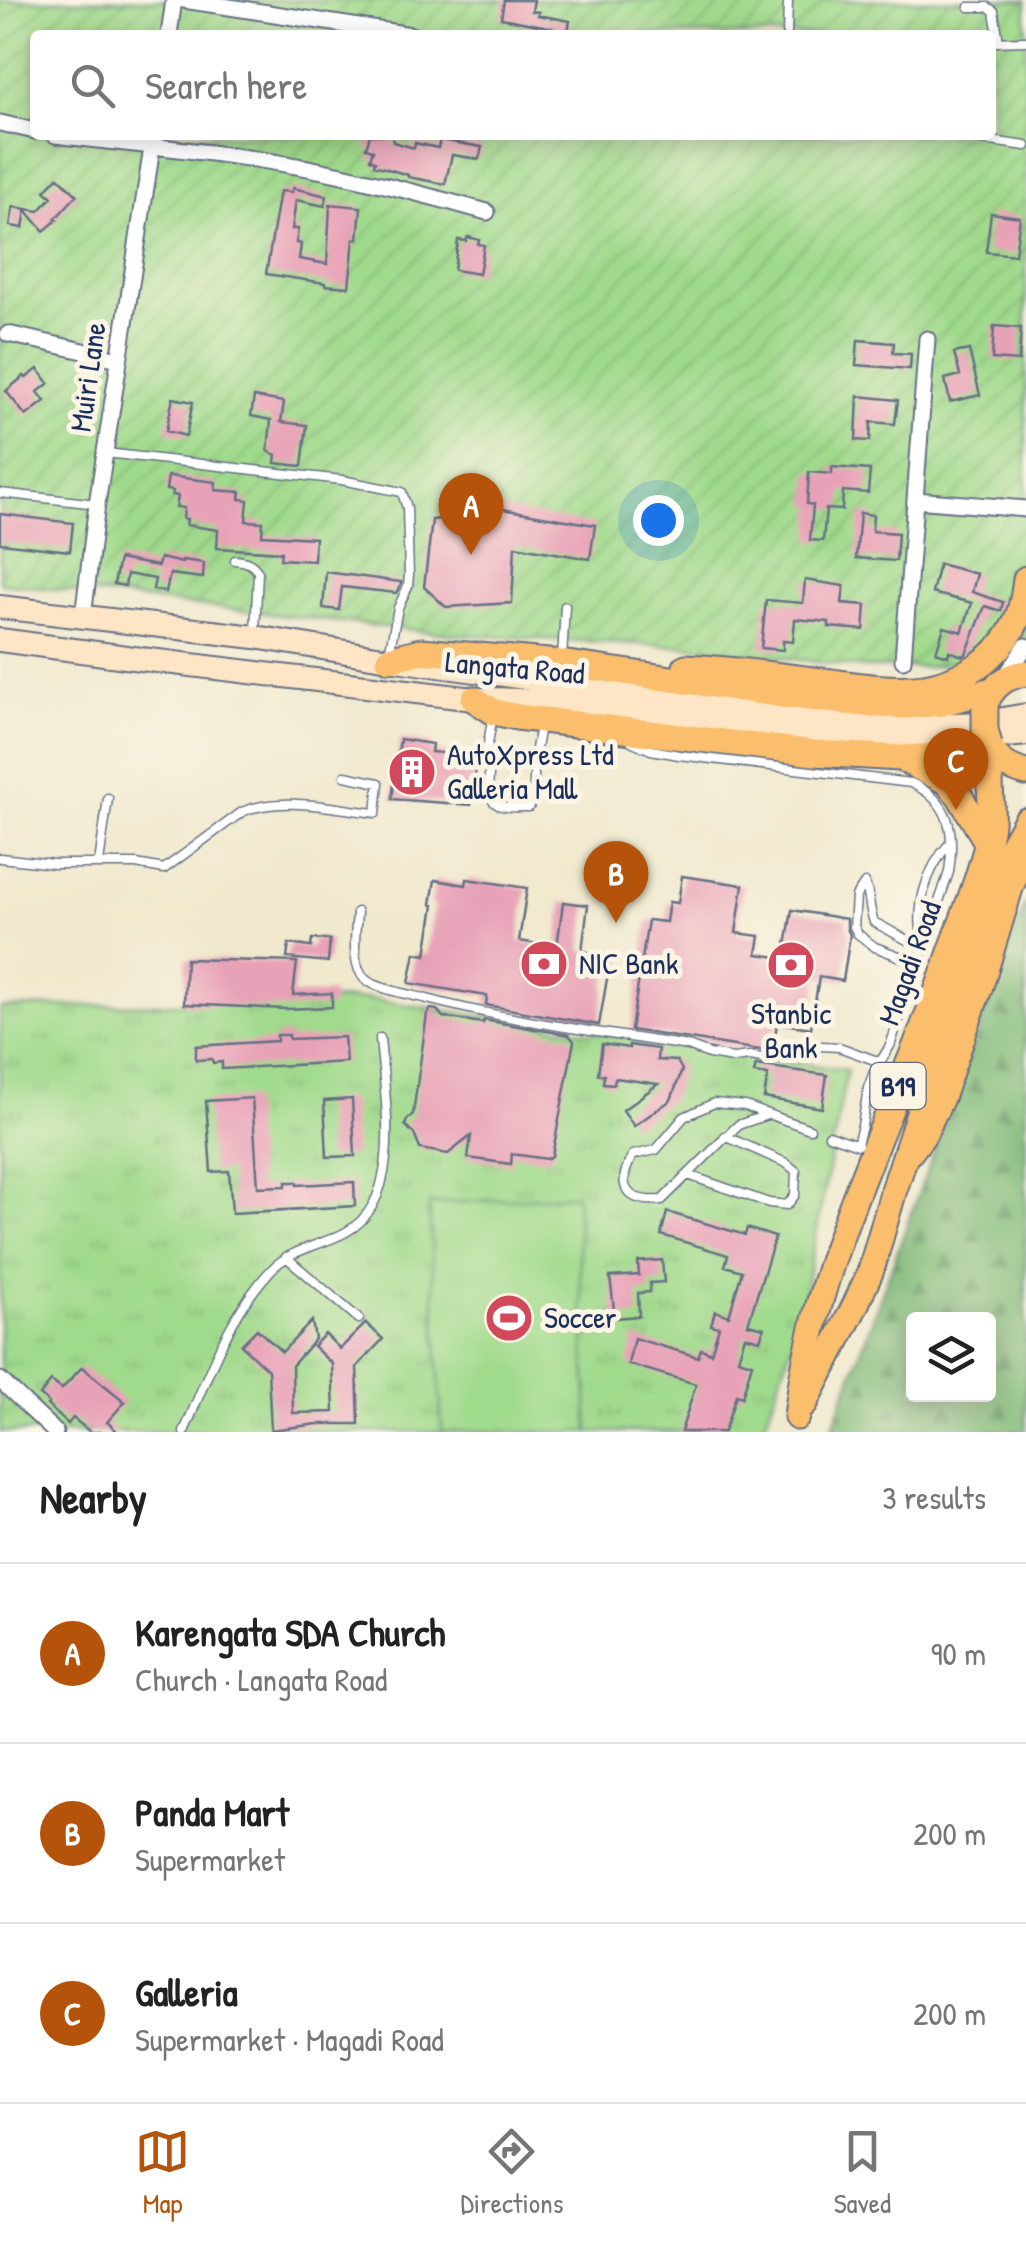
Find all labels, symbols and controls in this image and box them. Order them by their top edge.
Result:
search box [30,30,996,140]
icon: search [65,58,120,113]
text: Search here [145,59,307,111]
street label: Muiri Lane [60,319,114,434]
pin: A [438,472,504,555]
your location [633,495,684,546]
street label: Langata Road [444,641,587,693]
pin: C [924,728,988,810]
place label: AutoXpress Ltd Galleria Mall [447,734,614,808]
building icon: AutoXpress Ltd Galleria Mall [386,746,438,798]
pin: B [584,840,648,923]
street label: Magadi Road [868,895,950,1030]
bank icon: NIC Bank [518,938,570,990]
bank icon: Stanbic Bank [765,939,817,991]
place label: NIC Bank [579,943,678,983]
place label: Stanbic Bank [751,993,831,1067]
road number: B19 [870,1063,926,1109]
sports icon: Soccer [483,1292,535,1344]
place label: Soccer [544,1297,617,1337]
map controls [906,1312,996,1402]
button: layers [906,1312,996,1402]
text: Nearby [40,1469,147,1526]
text: 3 results [882,1476,986,1519]
text: Karengata SDA Church [135,1606,445,1658]
text: A [65,1632,80,1675]
text: 90 m [931,1632,986,1675]
text: Church · Langata Road [135,1658,387,1701]
text: Panda Mart [135,1786,289,1838]
text: B [64,1812,81,1855]
text: 200 m [913,1812,986,1855]
text: Supermarket [135,1838,285,1881]
text: Galleria [135,1966,238,2018]
text: C [64,1992,81,2035]
text: 200 m [913,1992,986,2035]
text: Supermarket · Magadi Road [135,2018,444,2061]
tab: Map [135,2124,190,2222]
tab: Directions [460,2124,563,2222]
tab: Saved [834,2124,891,2222]

